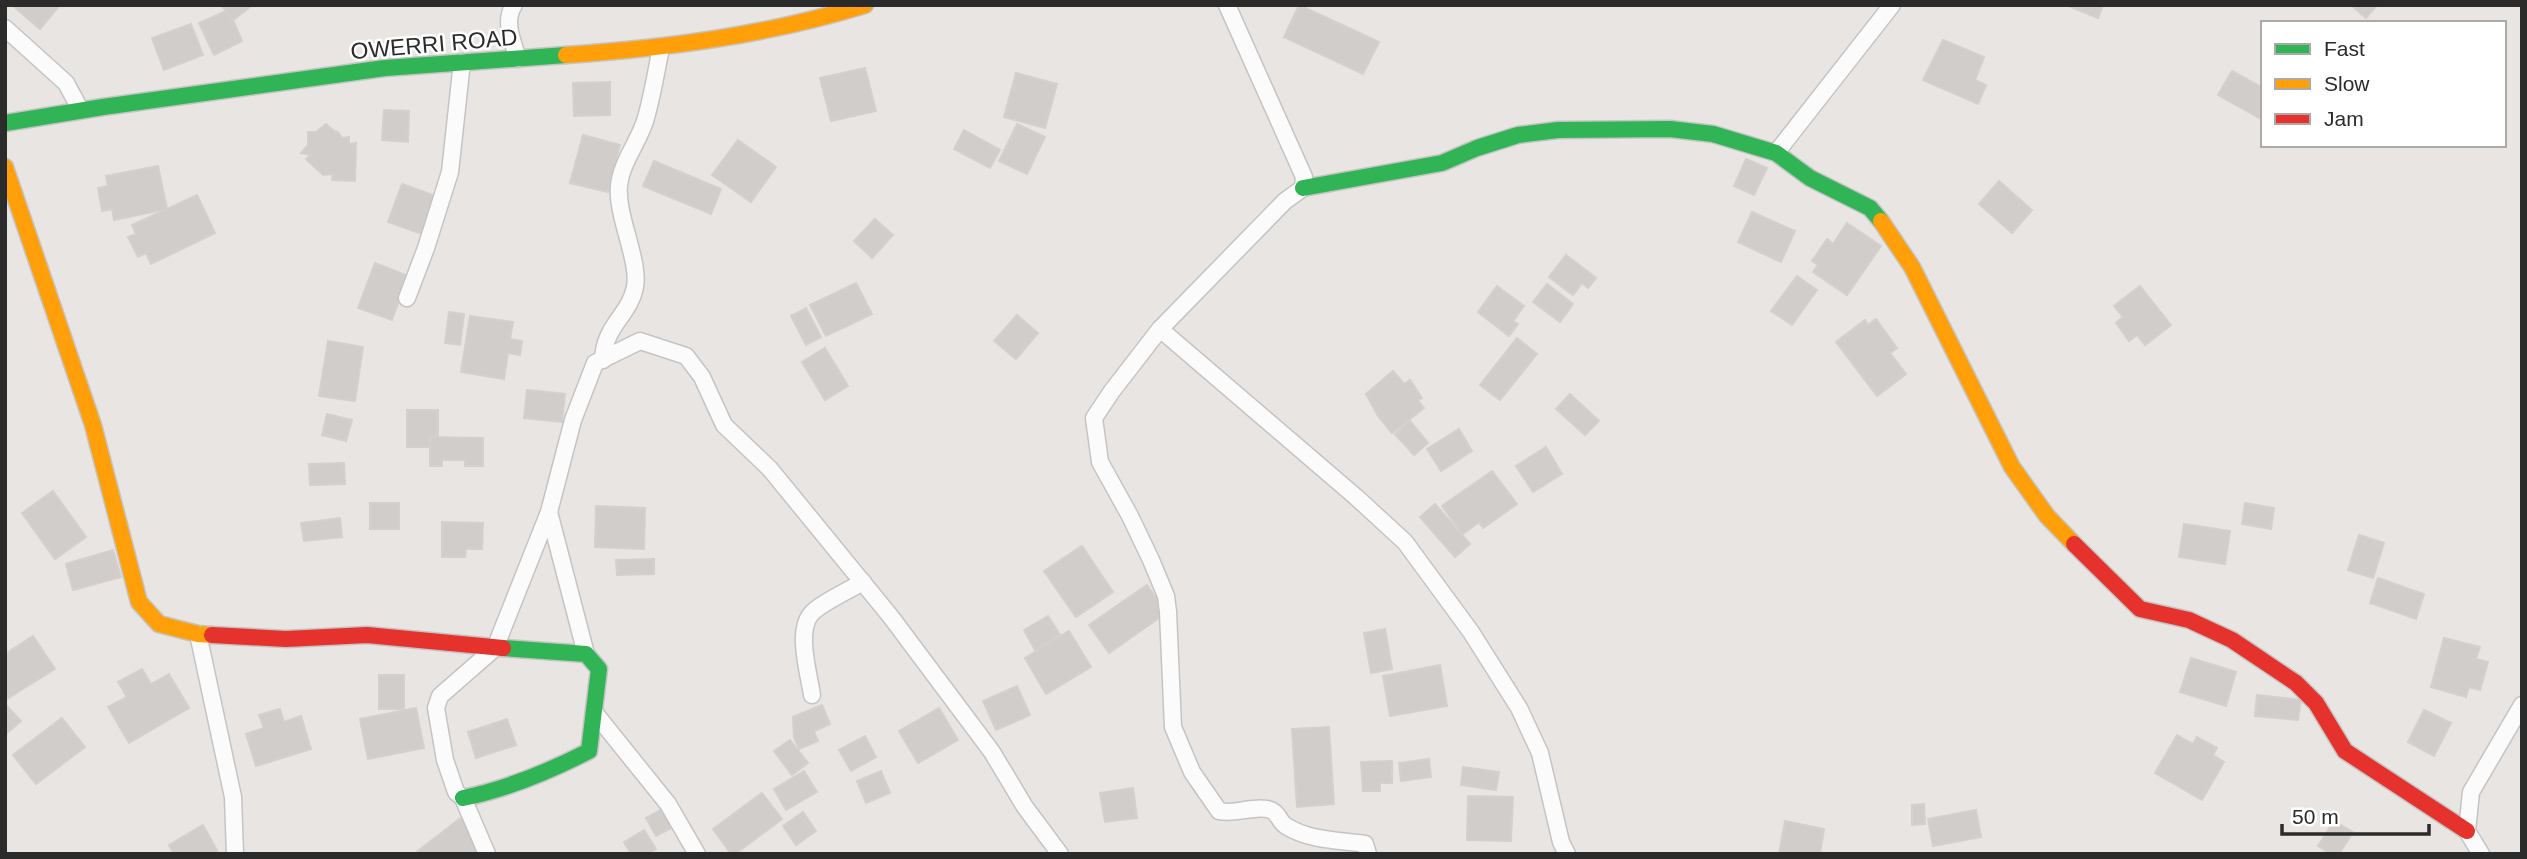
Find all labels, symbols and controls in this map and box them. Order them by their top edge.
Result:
legend [2261,21,2506,147]
street label: OWERRI ROAD [349,24,519,64]
text: Fast [2324,37,2365,60]
text: Slow [2324,72,2370,95]
text: Jam [2324,107,2364,130]
scale bar [2282,792,2429,836]
text: 50 m [2292,805,2339,828]

